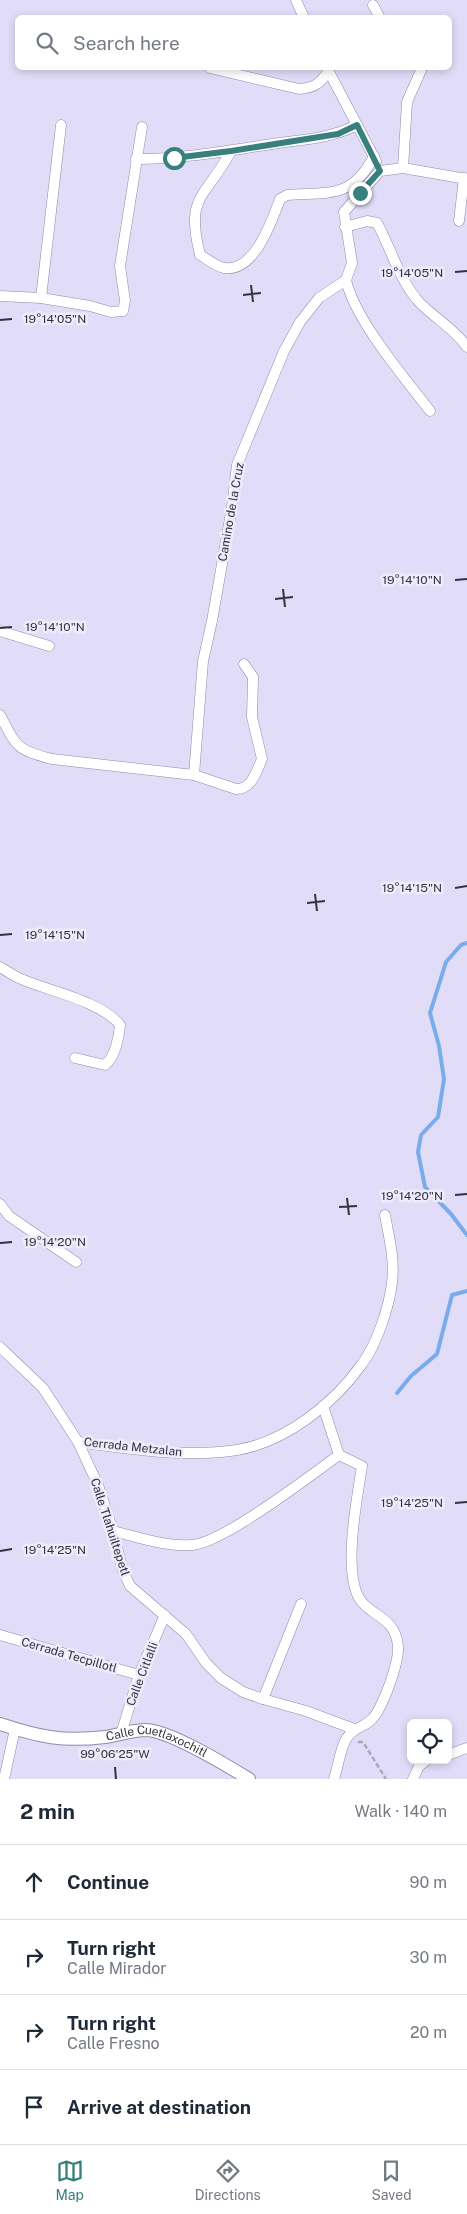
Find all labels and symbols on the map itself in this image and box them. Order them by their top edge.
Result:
route start [163,147,186,170]
route end [349,182,372,205]
text: 19°14'05"N [381,266,443,280]
text: 19°14'05"N [24,312,86,326]
street label: Camino de la Cruz [215,461,247,563]
text: 19°14'10"N [382,573,442,587]
text: 19°14'10"N [25,620,85,634]
text: 19°14'15"N [382,881,442,895]
text: 19°14'15"N [25,928,85,942]
text: 19°14'20"N [381,1189,443,1203]
text: 19°14'20"N [24,1235,86,1249]
street label: Cerrada Metzalan [83,1435,183,1459]
street label: Calle Tlahuiltepetl [88,1476,133,1578]
text: 19°14'25"N [381,1496,443,1510]
text: 19°14'25"N [24,1543,86,1557]
street label: Cerrada Tecpillotl [20,1635,119,1675]
street label: Calle Citlalli [123,1640,161,1708]
street label: Calle Cuetlaxochitl [105,1723,210,1760]
text: 99°06'25"W [80,1747,150,1761]

